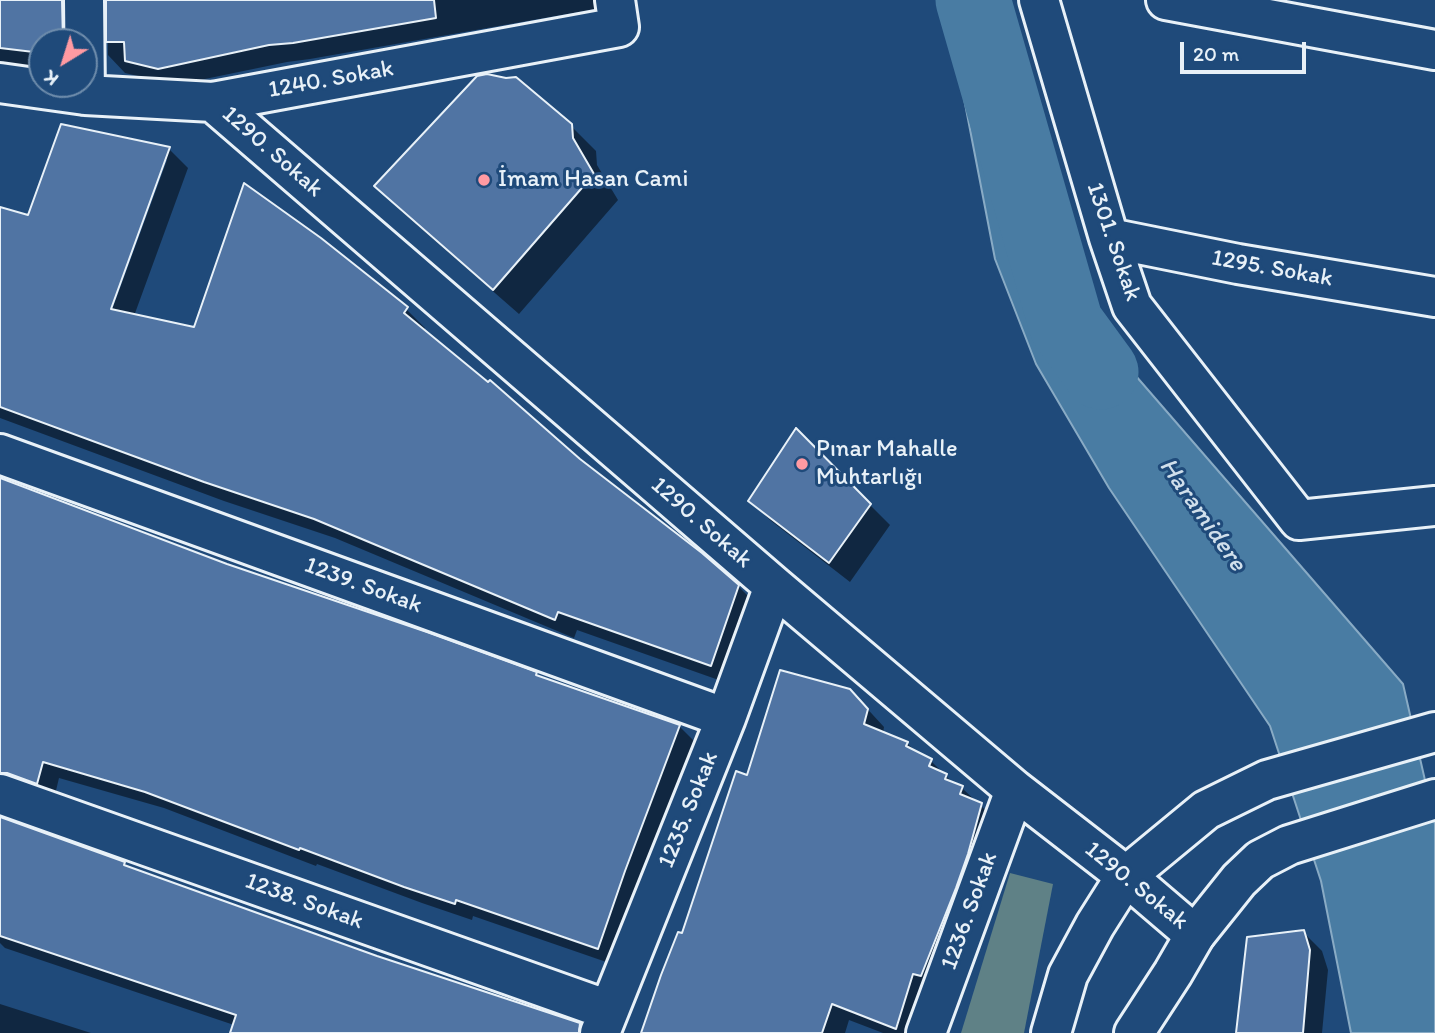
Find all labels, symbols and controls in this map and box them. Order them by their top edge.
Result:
north arrow [28,28,98,98]
scale bar [1183,28,1309,72]
text: 20 m [1193,41,1239,66]
street label: 1240. Sokak [266,55,396,105]
text: K [39,66,63,91]
street label: 1290. Sokak [216,100,328,204]
place label: İmam Hasan Cami [498,166,688,194]
marker: İmam Hasan Cami [476,172,492,188]
street label: 1301. Sokak [1079,179,1147,305]
street label: 1295. Sokak [1209,244,1335,294]
place label: Pınar Mahalle Muhtarlığı [816,436,958,492]
water label: Haramidere [1152,452,1252,578]
marker: Pınar Mahalle Muhtarlığı [794,456,810,472]
street label: 1290. Sokak [645,471,757,575]
street label: 1239. Sokak [300,551,426,621]
street label: 1235. Sokak [653,748,725,872]
street label: 1290. Sokak [1079,836,1193,936]
street label: 1236. Sokak [935,848,1005,974]
street label: 1238. Sokak [241,867,367,937]

